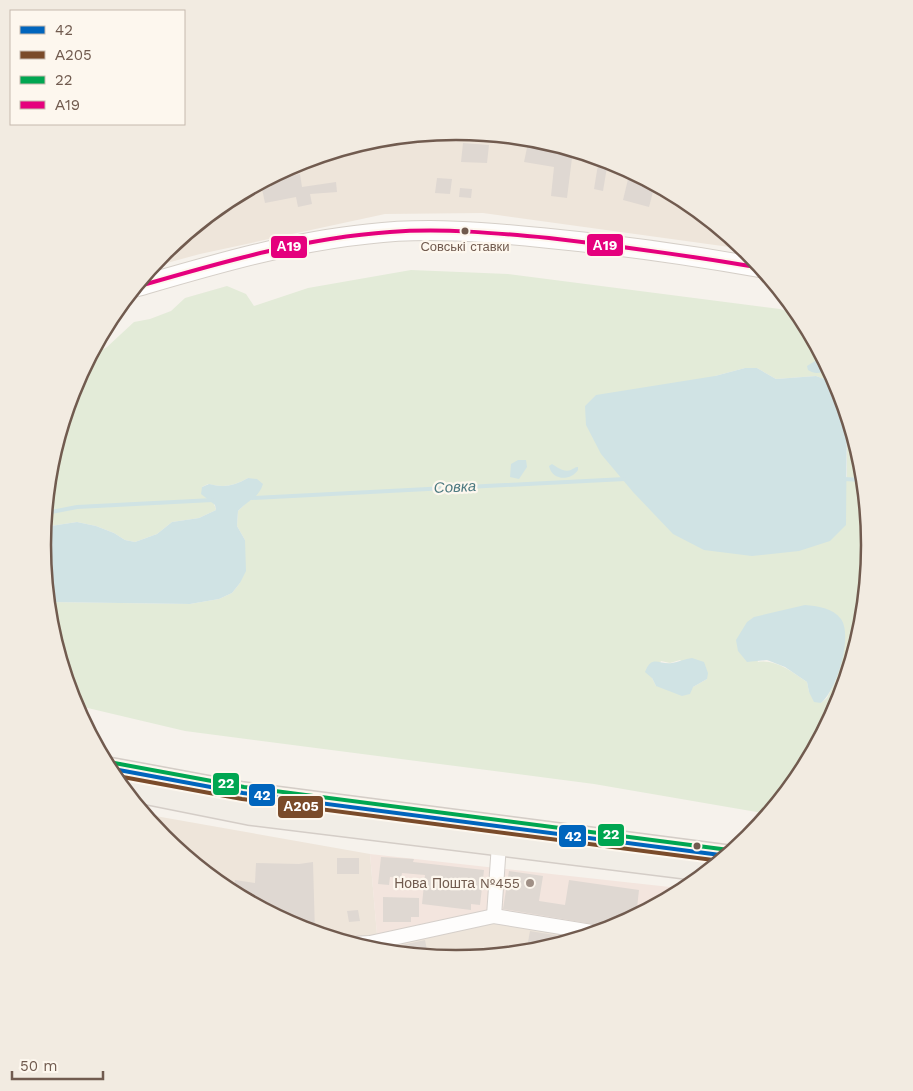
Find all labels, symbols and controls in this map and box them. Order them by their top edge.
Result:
legend [10,10,185,125]
text: 42 [55,21,73,39]
text: А205 [55,46,92,64]
text: 22 [55,71,73,89]
text: А19 [55,96,80,114]
marker: Совські ставки [460,226,470,236]
line badge: А19 [586,233,624,257]
line badge: А19 [270,235,308,259]
text: А19 [593,237,617,253]
text: А19 [277,238,301,254]
place label: Совські ставки [420,239,510,254]
water label: Совка [433,477,477,497]
line badge: 22 [212,772,240,796]
text: 22 [218,775,234,791]
line badge: 42 [248,783,276,807]
text: 42 [253,787,271,803]
line badge: А205 [277,795,324,819]
text: А205 [283,798,319,814]
line badge: 22 [597,823,625,847]
line badge: 42 [558,824,587,848]
text: 22 [603,826,619,842]
text: 42 [564,828,582,844]
unlabelled marker [692,841,702,851]
place label: Нова Пошта №455 [394,875,520,891]
marker: Нова Пошта №455 [524,877,536,889]
scale bar [12,1048,104,1080]
text: 50 m [20,1057,57,1075]

